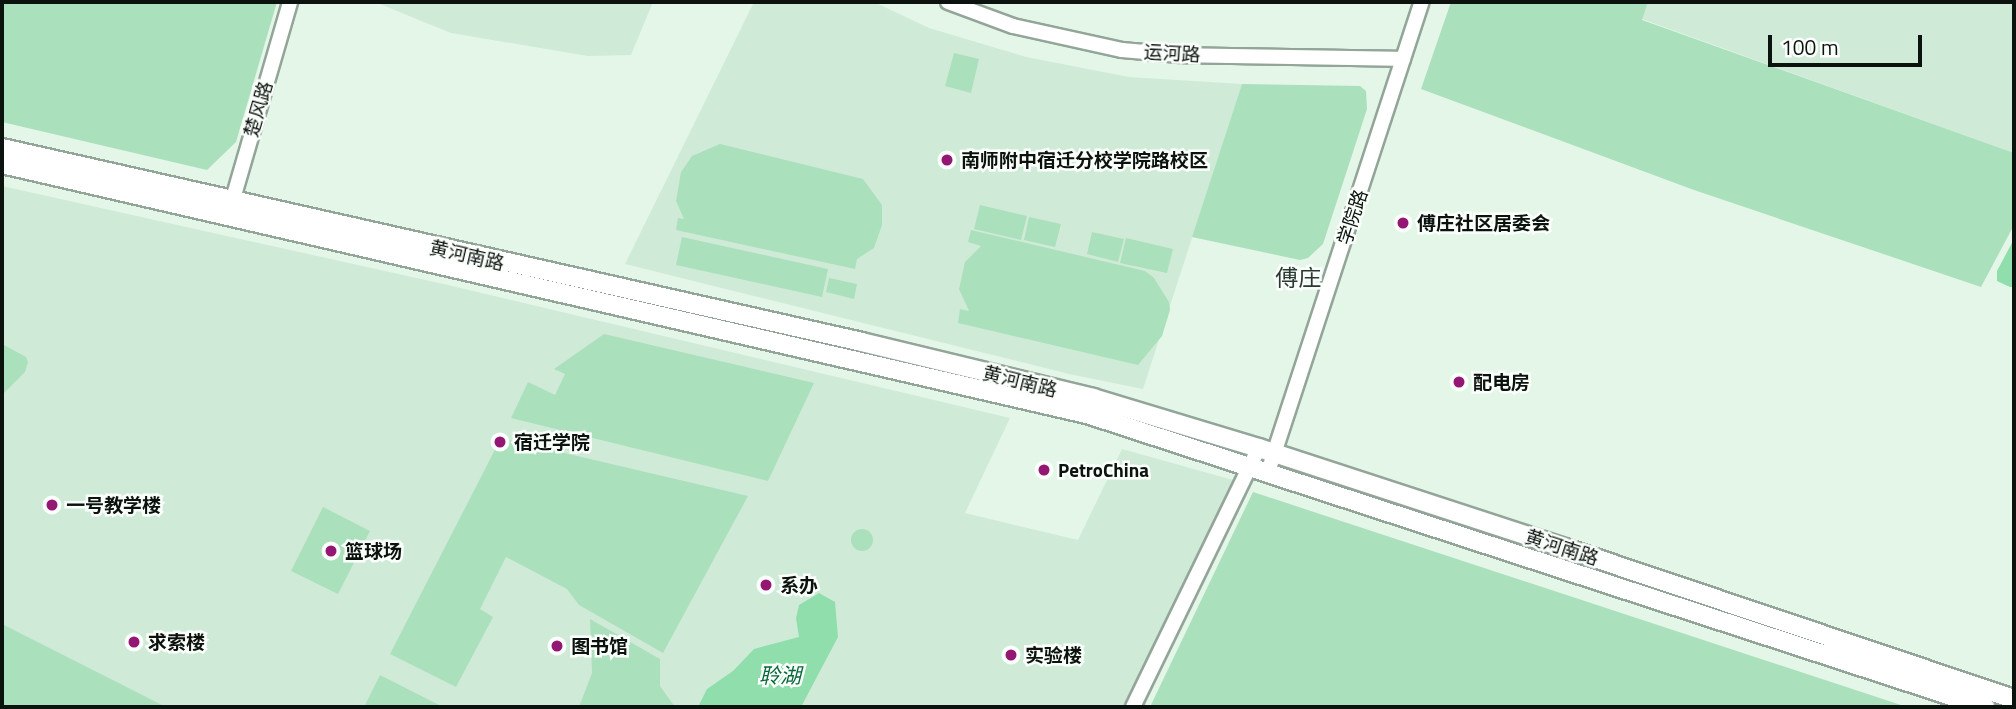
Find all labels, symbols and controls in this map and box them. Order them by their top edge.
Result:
scale bar [1771,21,1925,65]
text: 100 m [1781,31,1838,63]
street label: 运河路 [1143,40,1201,66]
street label: 楚风路 [239,78,277,140]
place label: 南师附中宿迁分校学院路校区 [961,149,1208,171]
marker: 南师附中宿迁分校学院路校区 [939,152,955,168]
street label: 学院路 [1332,186,1372,248]
place label: 傅庄社区居委会 [1417,212,1550,234]
marker: 傅庄社区居委会 [1395,215,1411,231]
street label: 黄河南路 [427,235,507,275]
district label: 傅庄 [1275,264,1321,292]
street label: 黄河南路 [980,361,1060,401]
place label: 配电房 [1473,371,1530,393]
marker: 配电房 [1451,374,1467,390]
place label: 宿迁学院 [514,431,590,453]
marker: 宿迁学院 [492,434,508,450]
place label: PetroChina [1058,459,1149,481]
marker: PetroChina [1036,462,1052,478]
place label: 一号教学楼 [66,494,161,516]
marker: 一号教学楼 [44,497,60,513]
street label: 黄河南路 [1522,524,1602,570]
place label: 篮球场 [345,540,402,562]
marker: 篮球场 [323,543,339,559]
place label: 系办 [780,574,818,596]
marker: 系办 [758,577,774,593]
place label: 求索楼 [148,631,205,653]
marker: 求索楼 [126,634,142,650]
place label: 图书馆 [571,635,628,657]
marker: 图书馆 [549,638,565,654]
place label: 实验楼 [1025,644,1082,666]
marker: 实验楼 [1003,647,1019,663]
water label: 聆湖 [759,662,801,688]

